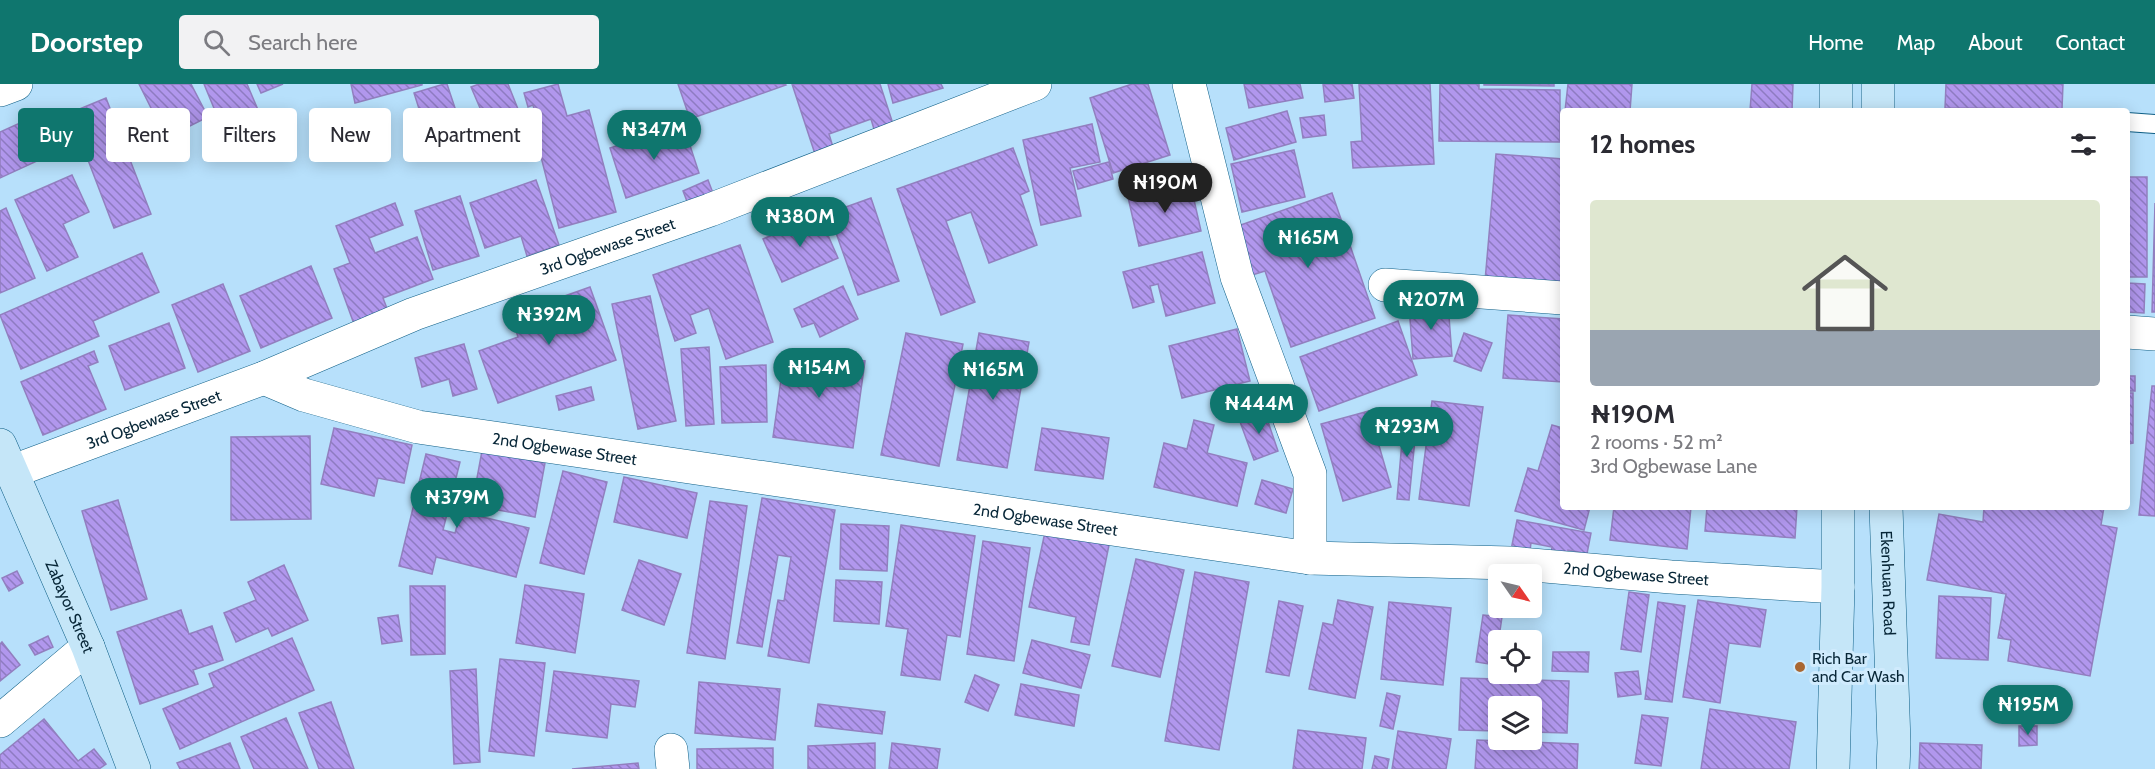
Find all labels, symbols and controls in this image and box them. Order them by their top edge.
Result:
search box [179,15,599,69]
text: Doorstep [30,25,143,59]
icon: search [200,26,233,59]
text: Search here [248,29,357,56]
text: Home [1808,30,1864,55]
text: Map [1897,30,1935,55]
text: About [1968,30,2022,55]
text: Contact [2055,30,2125,55]
chip: Buy [18,108,94,162]
chip: Rent [106,108,190,162]
chip: Filters [202,108,297,162]
chip: New [309,108,391,162]
chip: Apartment [403,108,542,162]
pin: ₦347M [612,110,696,161]
text: ₦347M [621,117,687,141]
text: 12 homes [1590,128,1695,160]
icon: filters [2067,128,2100,161]
pin: ₦190M [1123,163,1207,214]
text: ₦190M [1132,170,1198,194]
pin: ₦380M [758,197,842,248]
text: ₦380M [765,204,835,228]
street label: 3rd Ogbewase Street [537,214,678,279]
pin: ₦165M [1266,218,1350,269]
text: ₦165M [1277,225,1339,249]
icon: home [1791,239,1899,347]
pin: ₦207M [1389,280,1473,331]
text: ₦207M [1397,287,1465,311]
pin: ₦392M [507,295,591,346]
text: ₦392M [516,302,582,326]
pin: ₦154M [777,348,861,399]
pin: ₦165M [951,350,1035,401]
text: ₦154M [787,355,851,379]
text: ₦165M [962,357,1024,381]
pin: ₦444M [1217,384,1301,435]
street label: 3rd Ogbewase Street [84,386,224,453]
text: ₦444M [1224,391,1294,415]
text: ₦190M [1590,398,1675,430]
pin: ₦293M [1365,407,1449,458]
text: ₦293M [1374,414,1440,438]
street label: 2nd Ogbewase Street [491,429,639,469]
text: 2 rooms · 52 m² [1590,430,1723,454]
text: 3rd Ogbewase Lane [1590,454,1757,478]
pin: ₦379M [415,478,499,529]
text: ₦379M [425,485,489,509]
street label: 2nd Ogbewase Street [972,500,1120,540]
street label: Ekenhuan Road [1877,530,1899,636]
street label: Zabayor Street [41,557,98,656]
street label: 2nd Ogbewase Street [1562,559,1710,589]
north arrow [1488,564,1542,618]
map controls [1488,564,1542,750]
button: locate [1488,630,1542,684]
place label: Rich Bar and Car Wash [1812,649,1905,686]
marker: Rich Bar and Car Wash [1793,660,1807,674]
pin: ₦195M [1986,685,2070,736]
text: ₦195M [1997,692,2059,716]
button: layers [1488,696,1542,750]

